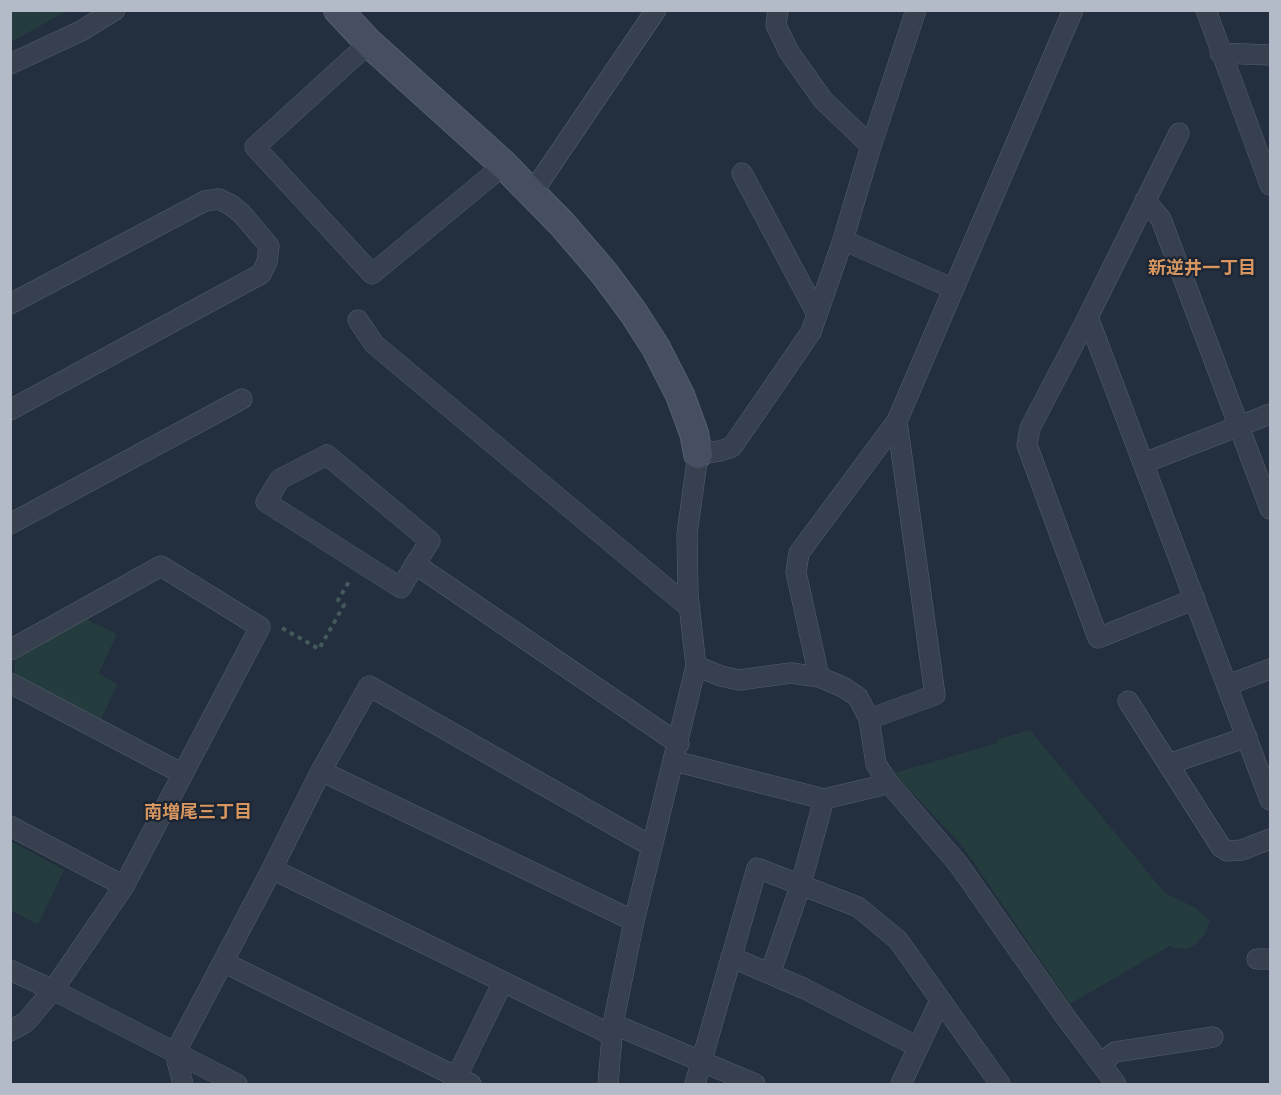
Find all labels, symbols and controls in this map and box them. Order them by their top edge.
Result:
district label: 新逆井一丁目 [1148,257,1256,279]
district label: 南増尾三丁目 [144,801,252,823]

